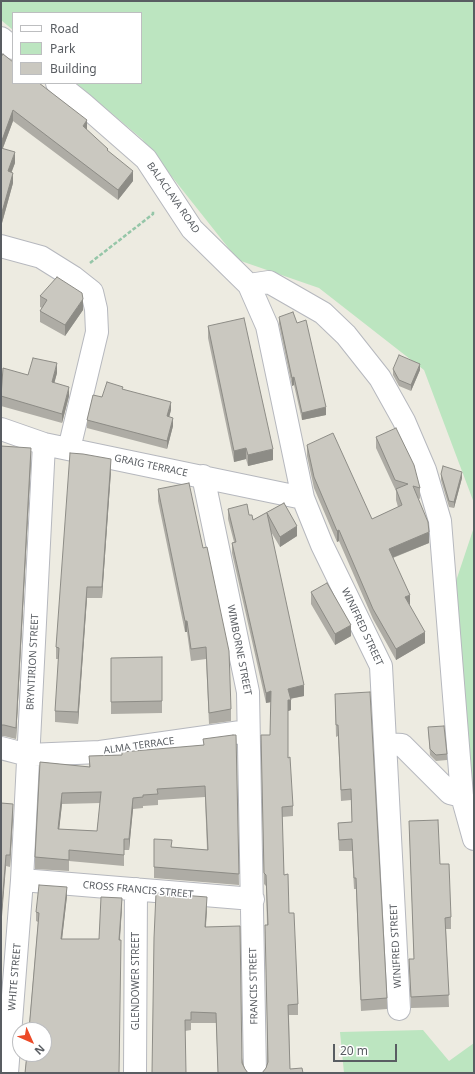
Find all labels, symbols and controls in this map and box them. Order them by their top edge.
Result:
legend [12,12,142,84]
text: Road [50,20,79,37]
text: Park [50,40,75,57]
text: Building [50,60,97,77]
street label: BALACLAVA ROAD [144,160,202,236]
street label: GRAIG TERRACE [113,452,189,480]
street label: WINIFRED STREET [339,586,385,668]
street label: WIMBORNE STREET [224,604,254,696]
street label: BRYNTIRION STREET [24,614,42,710]
street label: ALMA TERRACE [103,735,175,757]
street label: CROSS FRANCIS STREET [82,879,194,901]
street label: WINIFRED STREET [388,903,404,989]
street label: GLENDOWER STREET [130,932,142,1030]
street label: WHITE STREET [6,943,24,1011]
street label: FRANCIS STREET [247,947,261,1025]
north arrow [12,1022,52,1062]
scale bar [335,1036,399,1062]
text: N [32,1042,49,1059]
text: 20 m [340,1042,368,1059]

